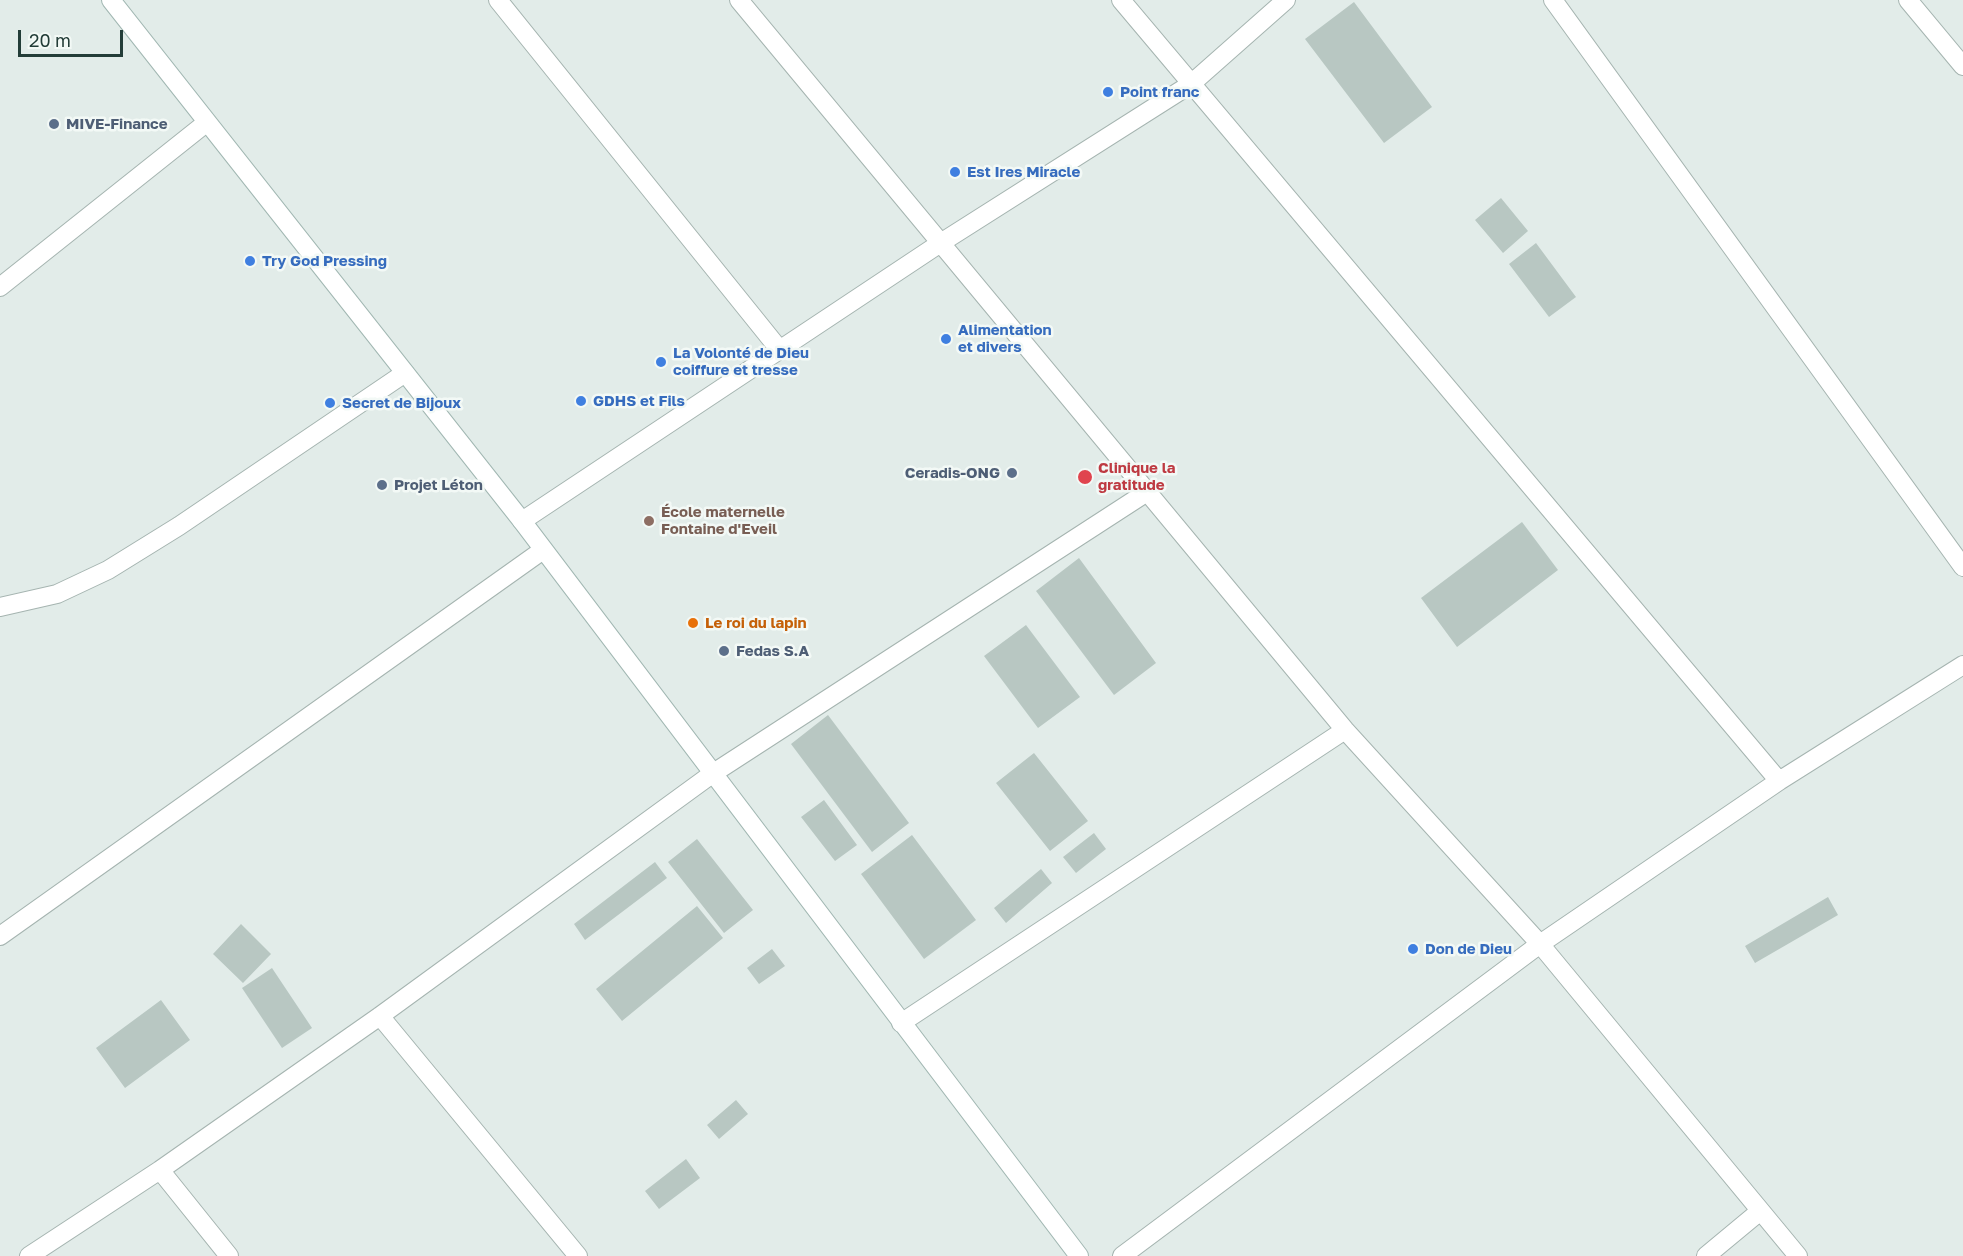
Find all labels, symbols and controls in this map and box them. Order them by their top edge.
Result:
scale bar [21,18,126,56]
text: 20 m [29,29,71,51]
place label: Point franc [1120,83,1199,101]
marker: Point franc [1101,85,1115,99]
place label: MIVE-Finance [66,115,168,133]
marker: MIVE-Finance [47,117,61,131]
place label: Est Ires Miracle [967,163,1080,181]
marker: Est Ires Miracle [948,165,962,179]
place label: Try God Pressing [262,252,387,270]
marker: Try God Pressing [243,254,257,268]
place label: Alimentation et divers [958,321,1052,356]
marker: Alimentation et divers [939,332,953,346]
place label: La Volonté de Dieu coiffure et tresse [673,344,809,379]
marker: La Volonté de Dieu coiffure et tresse [654,355,668,369]
place label: GDHS et Fils [593,392,685,410]
place label: Secret de Bijoux [342,394,461,412]
marker: GDHS et Fils [574,394,588,408]
marker: Secret de Bijoux [323,396,337,410]
place label: Clinique la gratitude [1098,459,1175,494]
place label: Ceradis-ONG [905,464,1000,482]
marker: Ceradis-ONG [1005,466,1019,480]
marker: Clinique la gratitude [1076,468,1094,486]
place label: Projet Léton [394,476,483,494]
marker: Projet Léton [375,478,389,492]
place label: École maternelle Fontaine d'Eveil [661,503,785,538]
marker: École maternelle Fontaine d'Eveil [642,514,656,528]
place label: Le roi du lapin [705,614,807,632]
marker: Le roi du lapin [686,616,700,630]
place label: Fedas S.A [736,642,809,660]
marker: Fedas S.A [717,644,731,658]
place label: Don de Dieu [1425,940,1512,958]
marker: Don de Dieu [1406,942,1420,956]

